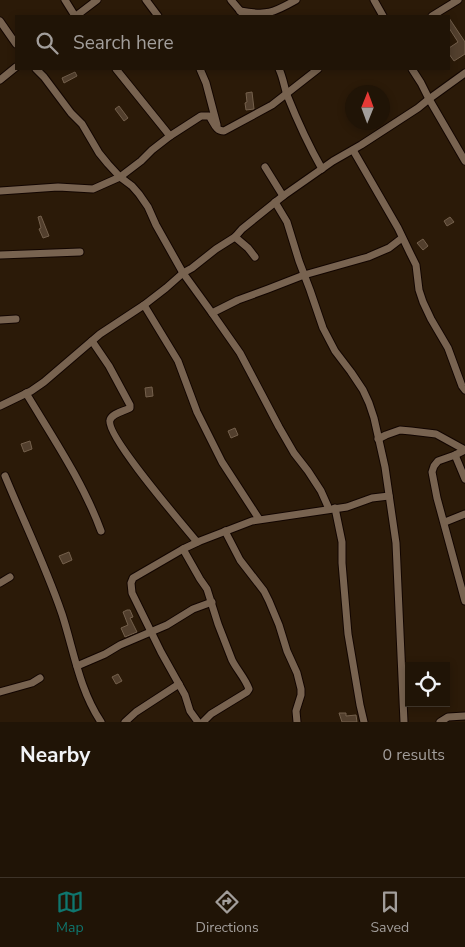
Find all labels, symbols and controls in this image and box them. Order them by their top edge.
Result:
search box [15,15,450,70]
icon: search [33,29,61,57]
text: Search here [73,30,174,56]
north arrow [345,85,390,130]
map controls [405,662,450,707]
button: locate [405,662,450,707]
text: Nearby [20,741,90,769]
text: 0 results [383,744,445,766]
tab: Map [56,888,84,937]
tab: Directions [196,888,259,937]
tab: Saved [370,888,409,937]

